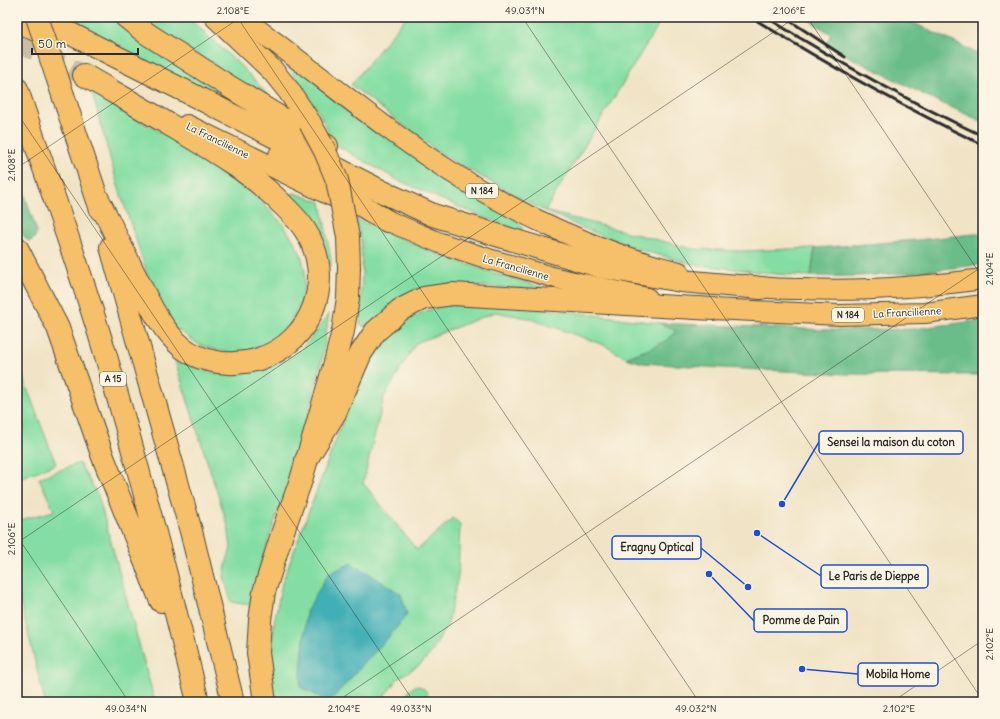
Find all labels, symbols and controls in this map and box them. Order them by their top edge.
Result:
text: 2.108°E [217,4,249,17]
text: 49.031°N [505,4,545,17]
text: 2.106°E [773,4,805,17]
scale bar [32,30,138,56]
text: 50 m [38,36,67,51]
street label: La Francilienne [184,120,251,161]
text: 2.108°E [5,149,18,181]
road number: N 184 [466,184,498,198]
street label: La Francilienne [481,252,551,283]
text: 2.104°E [983,253,996,285]
street label: La Francilienne [873,304,941,321]
road number: N 184 [832,308,864,322]
road number: A 15 [100,372,126,386]
callout: Sensei la maison du coton [819,431,963,454]
text: Sensei la maison du coton [827,435,955,449]
text: 2.106°E [5,523,18,555]
callout: Eragny Optical [612,536,701,559]
text: Eragny Optical [620,540,694,555]
callout: Le Paris de Dieppe [821,565,928,588]
text: Le Paris de Dieppe [828,569,920,584]
callout: Pomme de Pain [754,609,847,632]
text: Pomme de Pain [763,613,840,627]
text: 2.102°E [983,628,996,660]
callout: Mobila Home [858,663,938,686]
text: Mobila Home [866,667,930,681]
text: 49.034°N [105,702,147,715]
text: 2.104°E [328,702,360,715]
text: 49.033°N [390,702,432,715]
text: 49.032°N [675,702,717,715]
text: 2.102°E [883,702,915,715]

